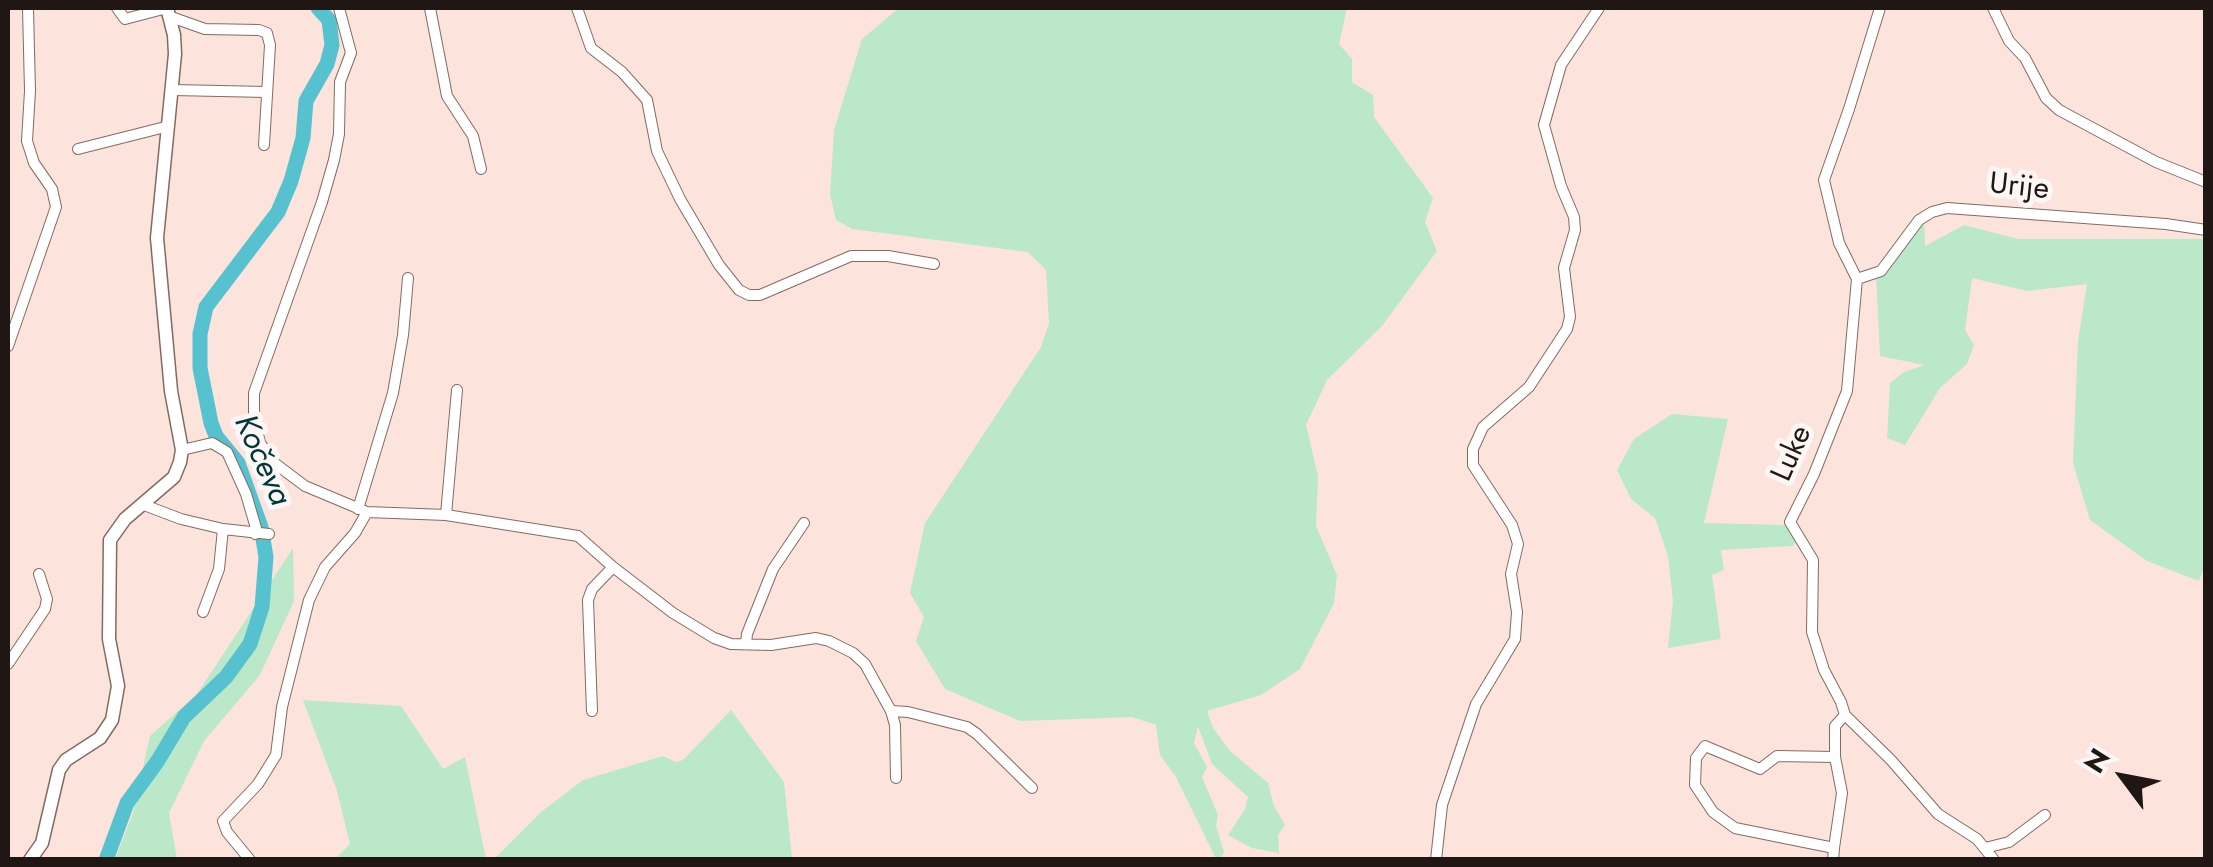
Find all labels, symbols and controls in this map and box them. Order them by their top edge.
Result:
street label: Urije [1987,167,2051,209]
water label: Kočeva [224,410,298,512]
street label: Luke [1765,421,1821,487]
north arrow [2073,727,2173,827]
text: N [2074,741,2120,781]

